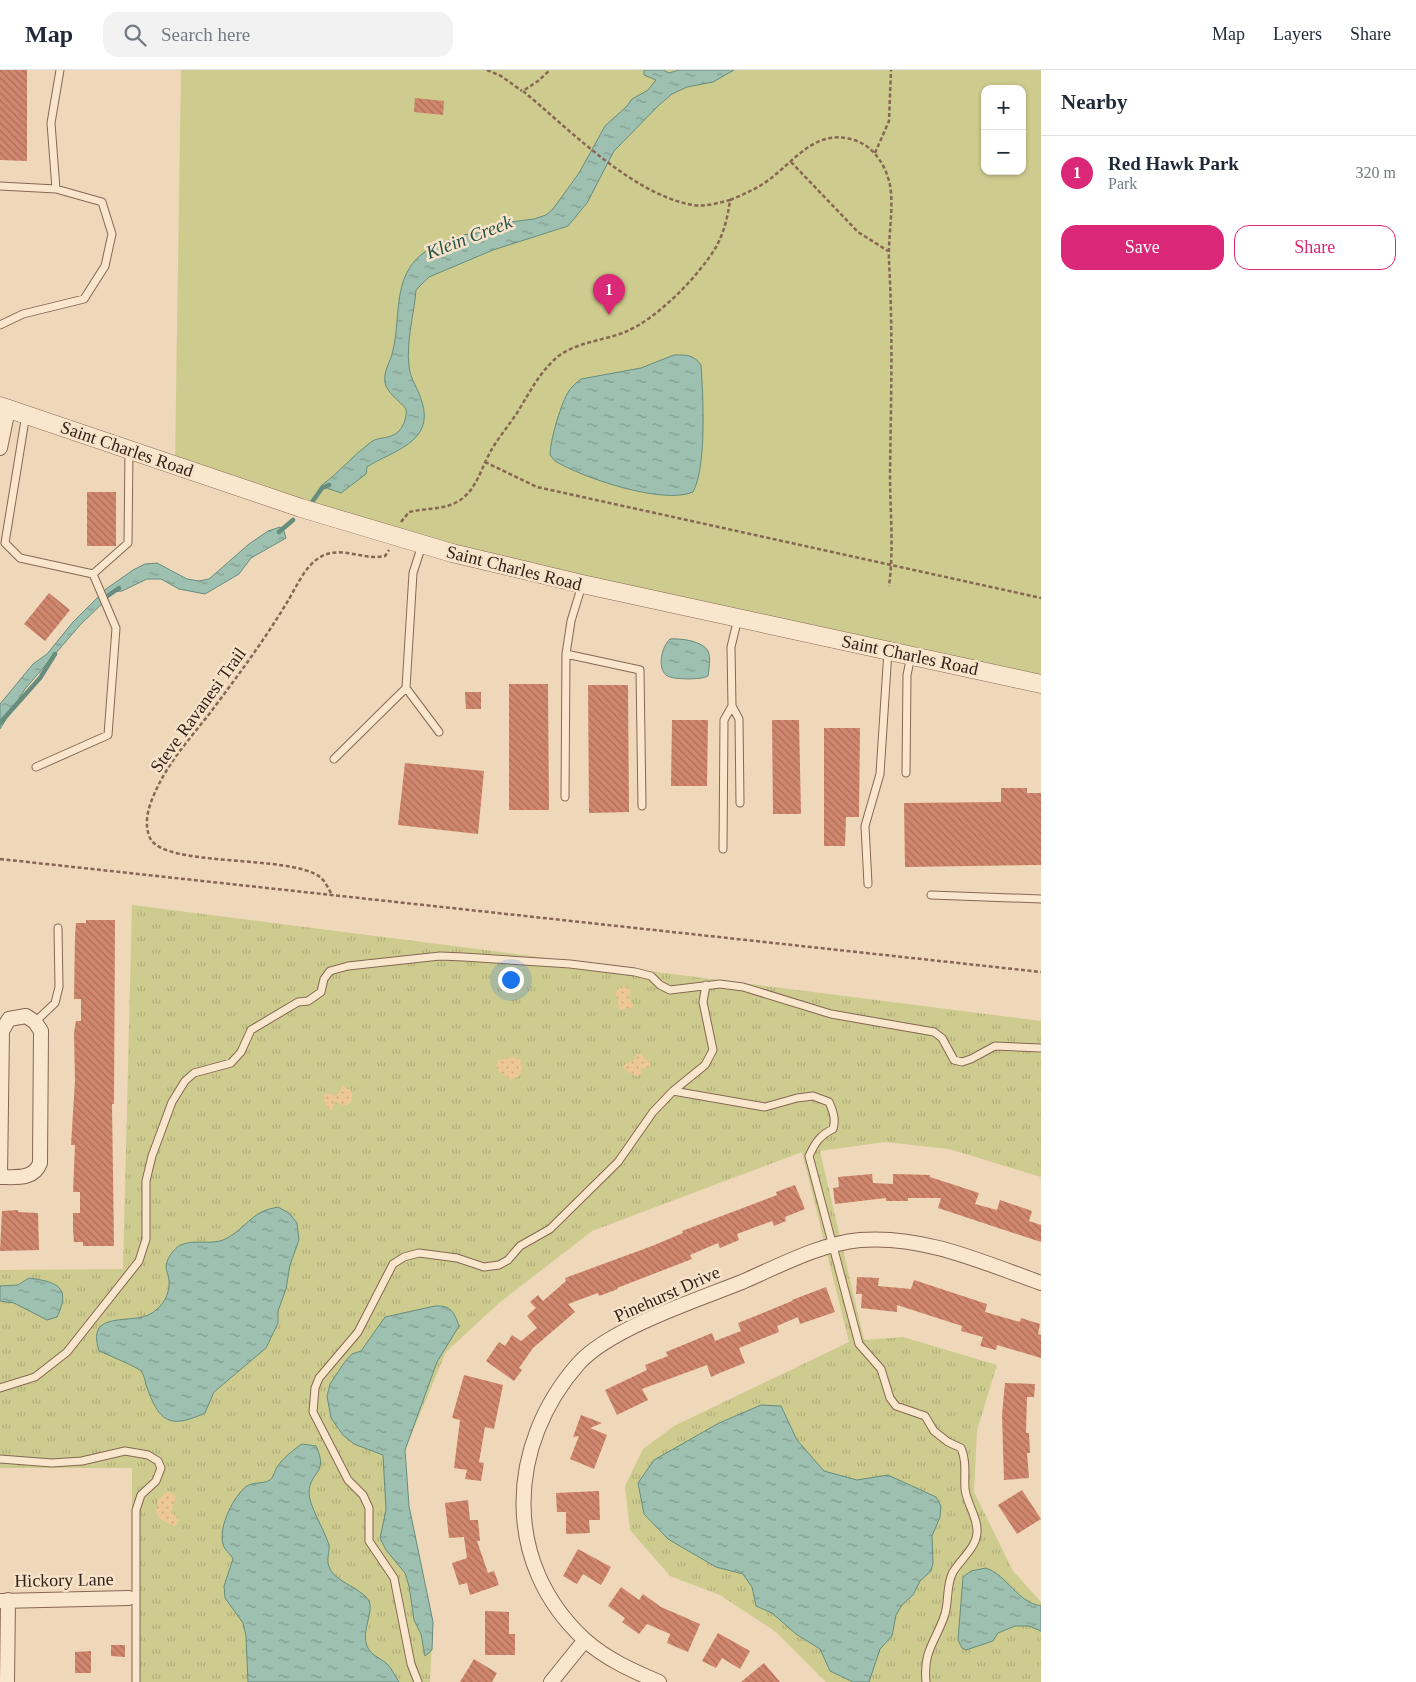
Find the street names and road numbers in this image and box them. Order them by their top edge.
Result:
street label: Saint Charles Road [58,417,196,481]
street label: Saint Charles Road [444,541,584,595]
street label: Saint Charles Road [840,631,980,679]
street label: Steve Ravanesi Trail [146,644,250,776]
street label: Pinehurst Drive [611,1262,723,1326]
street label: Hickory Lane [14,1569,114,1591]

